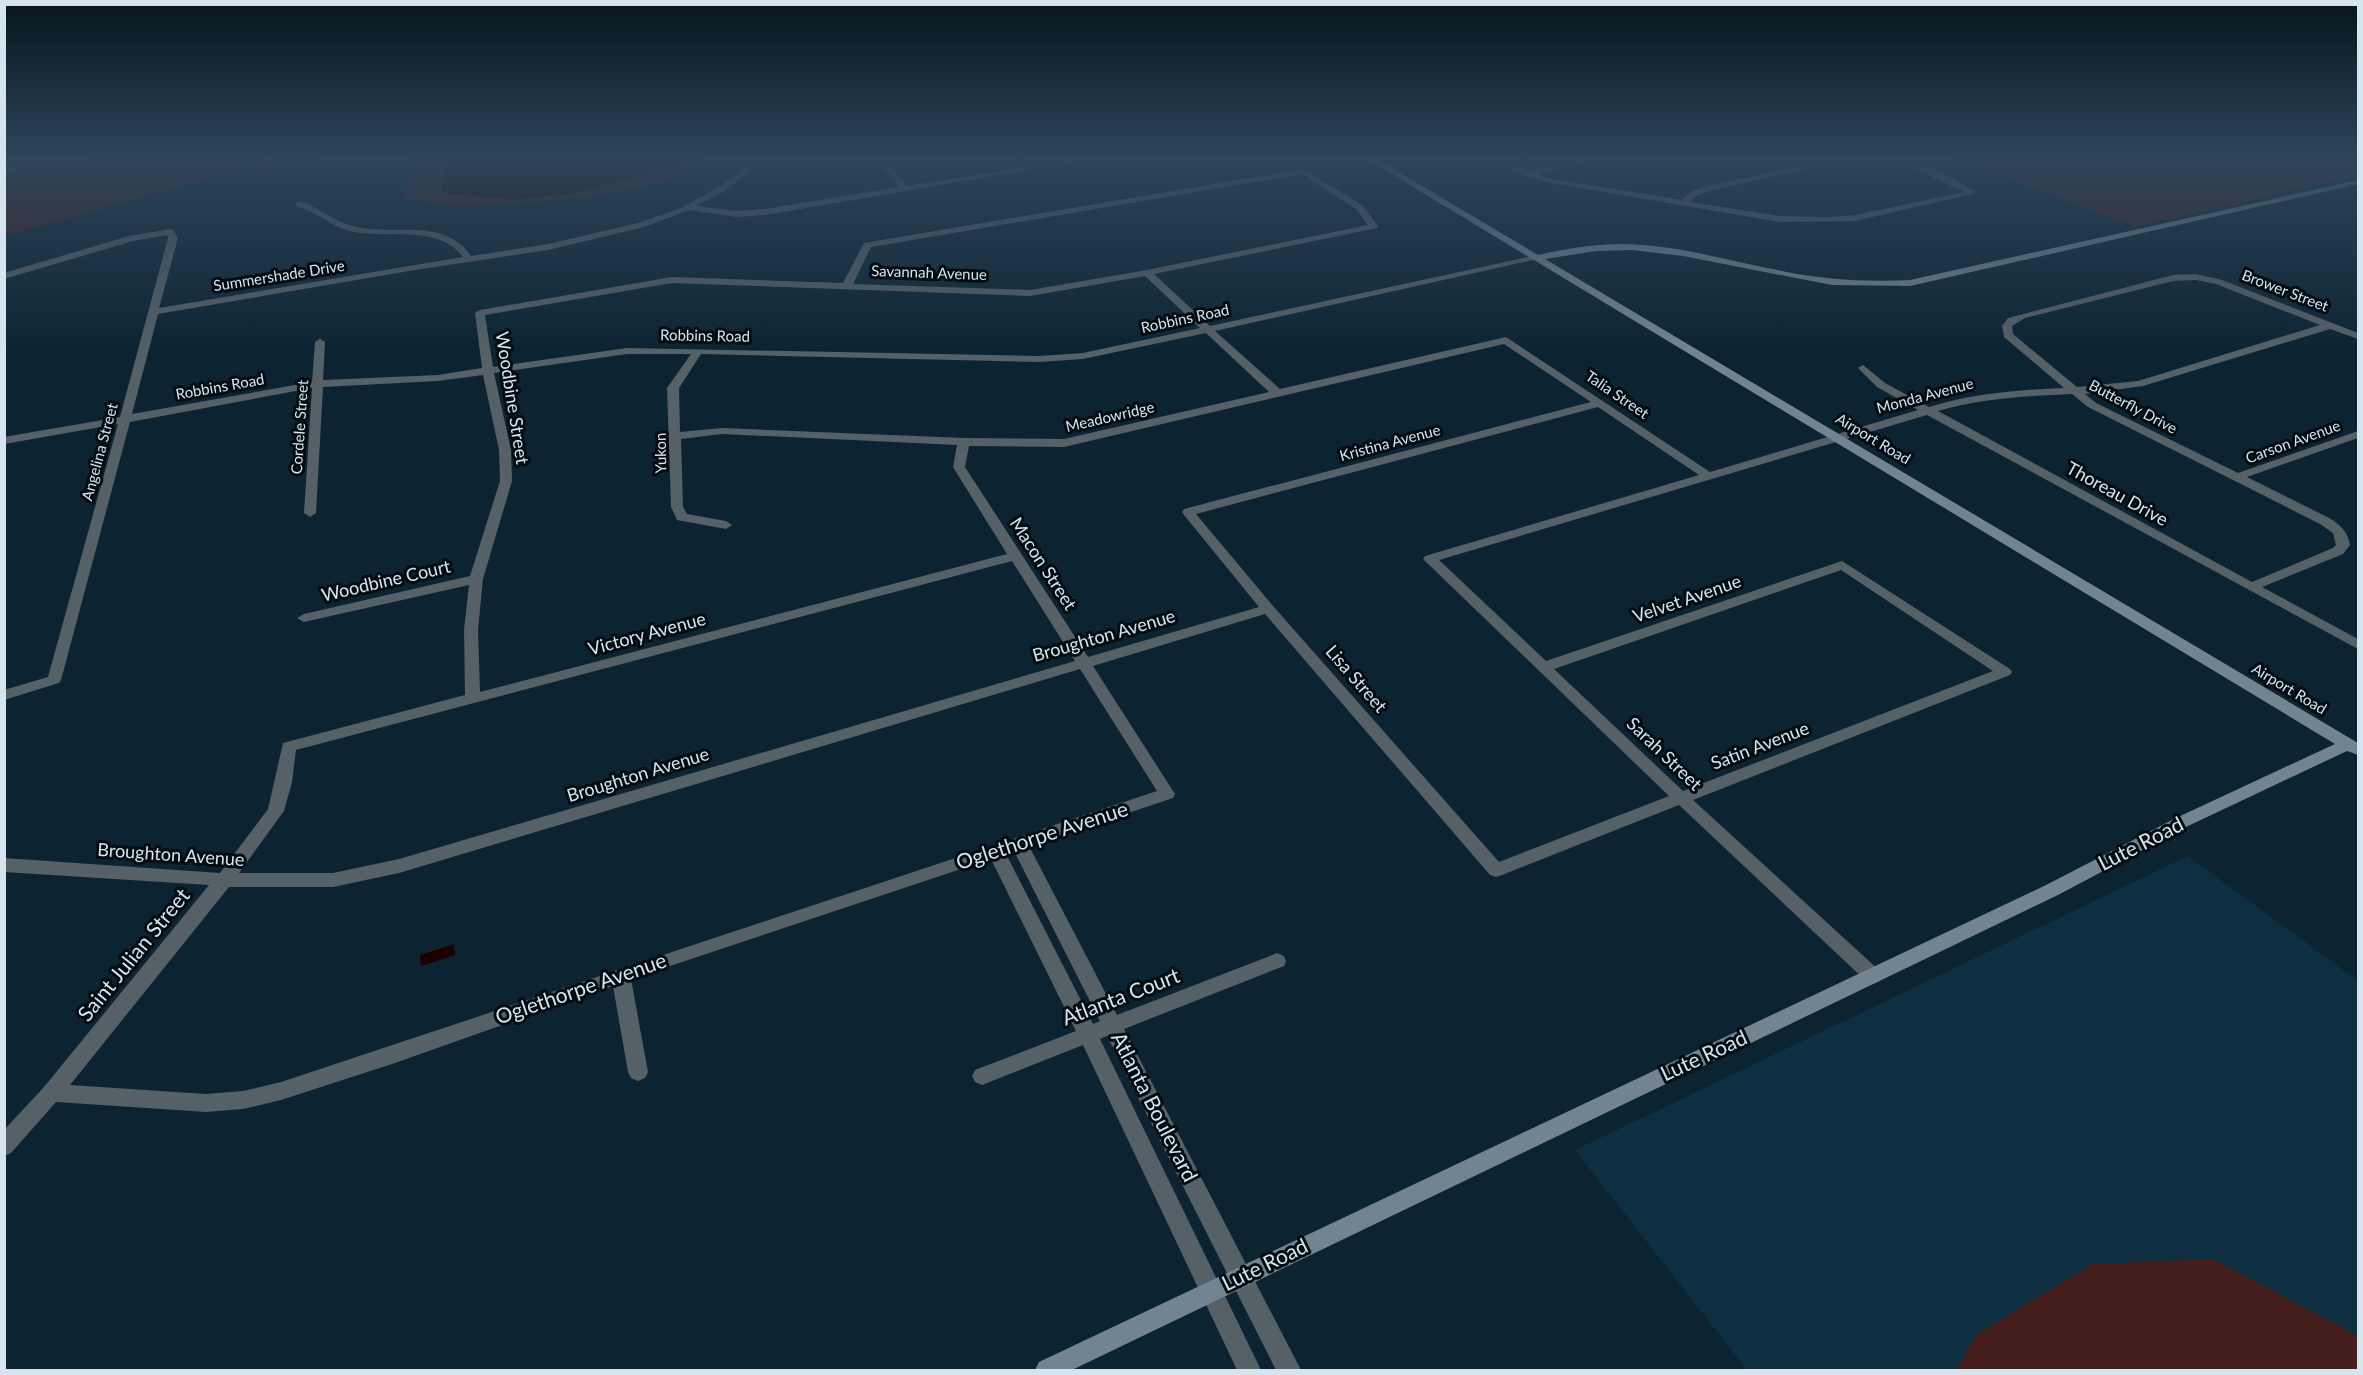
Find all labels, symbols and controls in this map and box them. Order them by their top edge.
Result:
street label: Summershade Drive [212,256,346,294]
street label: Savannah Avenue [871,261,987,283]
street label: Brower Street [2240,265,2332,315]
street label: Robbins Road [1139,300,1231,336]
street label: Robbins Road [660,325,750,345]
street label: Woodbine Street [492,330,534,466]
street label: Talia Street [1582,366,1653,422]
street label: Robbins Road [174,369,266,403]
street label: Monda Avenue [1874,373,1975,417]
street label: Butterfly Drive [2086,375,2181,437]
street label: Cordele Street [287,378,311,475]
street label: Meadowridge [1064,397,1156,435]
street label: Angelina Street [77,400,121,503]
street label: Airport Road [1833,409,1914,468]
street label: Carson Avenue [2243,416,2342,466]
street label: Kristina Avenue [1337,420,1442,464]
street label: Yukon [651,433,669,473]
street label: Thoreau Drive [2063,456,2172,530]
street label: Macon Street [1006,513,1082,614]
street label: Woodbine Court [319,554,453,606]
street label: Velvet Avenue [1630,569,1744,627]
street label: Broughton Avenue [1030,604,1178,666]
street label: Victory Avenue [586,607,708,659]
street label: Lisa Street [1321,640,1392,717]
street label: Airport Road [2249,659,2330,718]
street label: Sarah Street [1623,712,1707,795]
street label: Satin Avenue [1708,716,1812,774]
street label: Broughton Avenue [564,742,711,806]
street label: Oglethorpe Avenue [952,795,1131,874]
street label: Lute Road [2093,811,2187,875]
street label: Broughton Avenue [97,838,245,870]
street label: Saint Julian Street [72,882,194,1026]
street label: Oglethorpe Avenue [492,947,669,1029]
street label: Atlanta Court [1058,962,1183,1029]
street label: Lute Road [1656,1024,1751,1085]
street label: Atlanta Boulevard [1107,1027,1204,1185]
street label: Lute Road [1217,1232,1311,1295]

